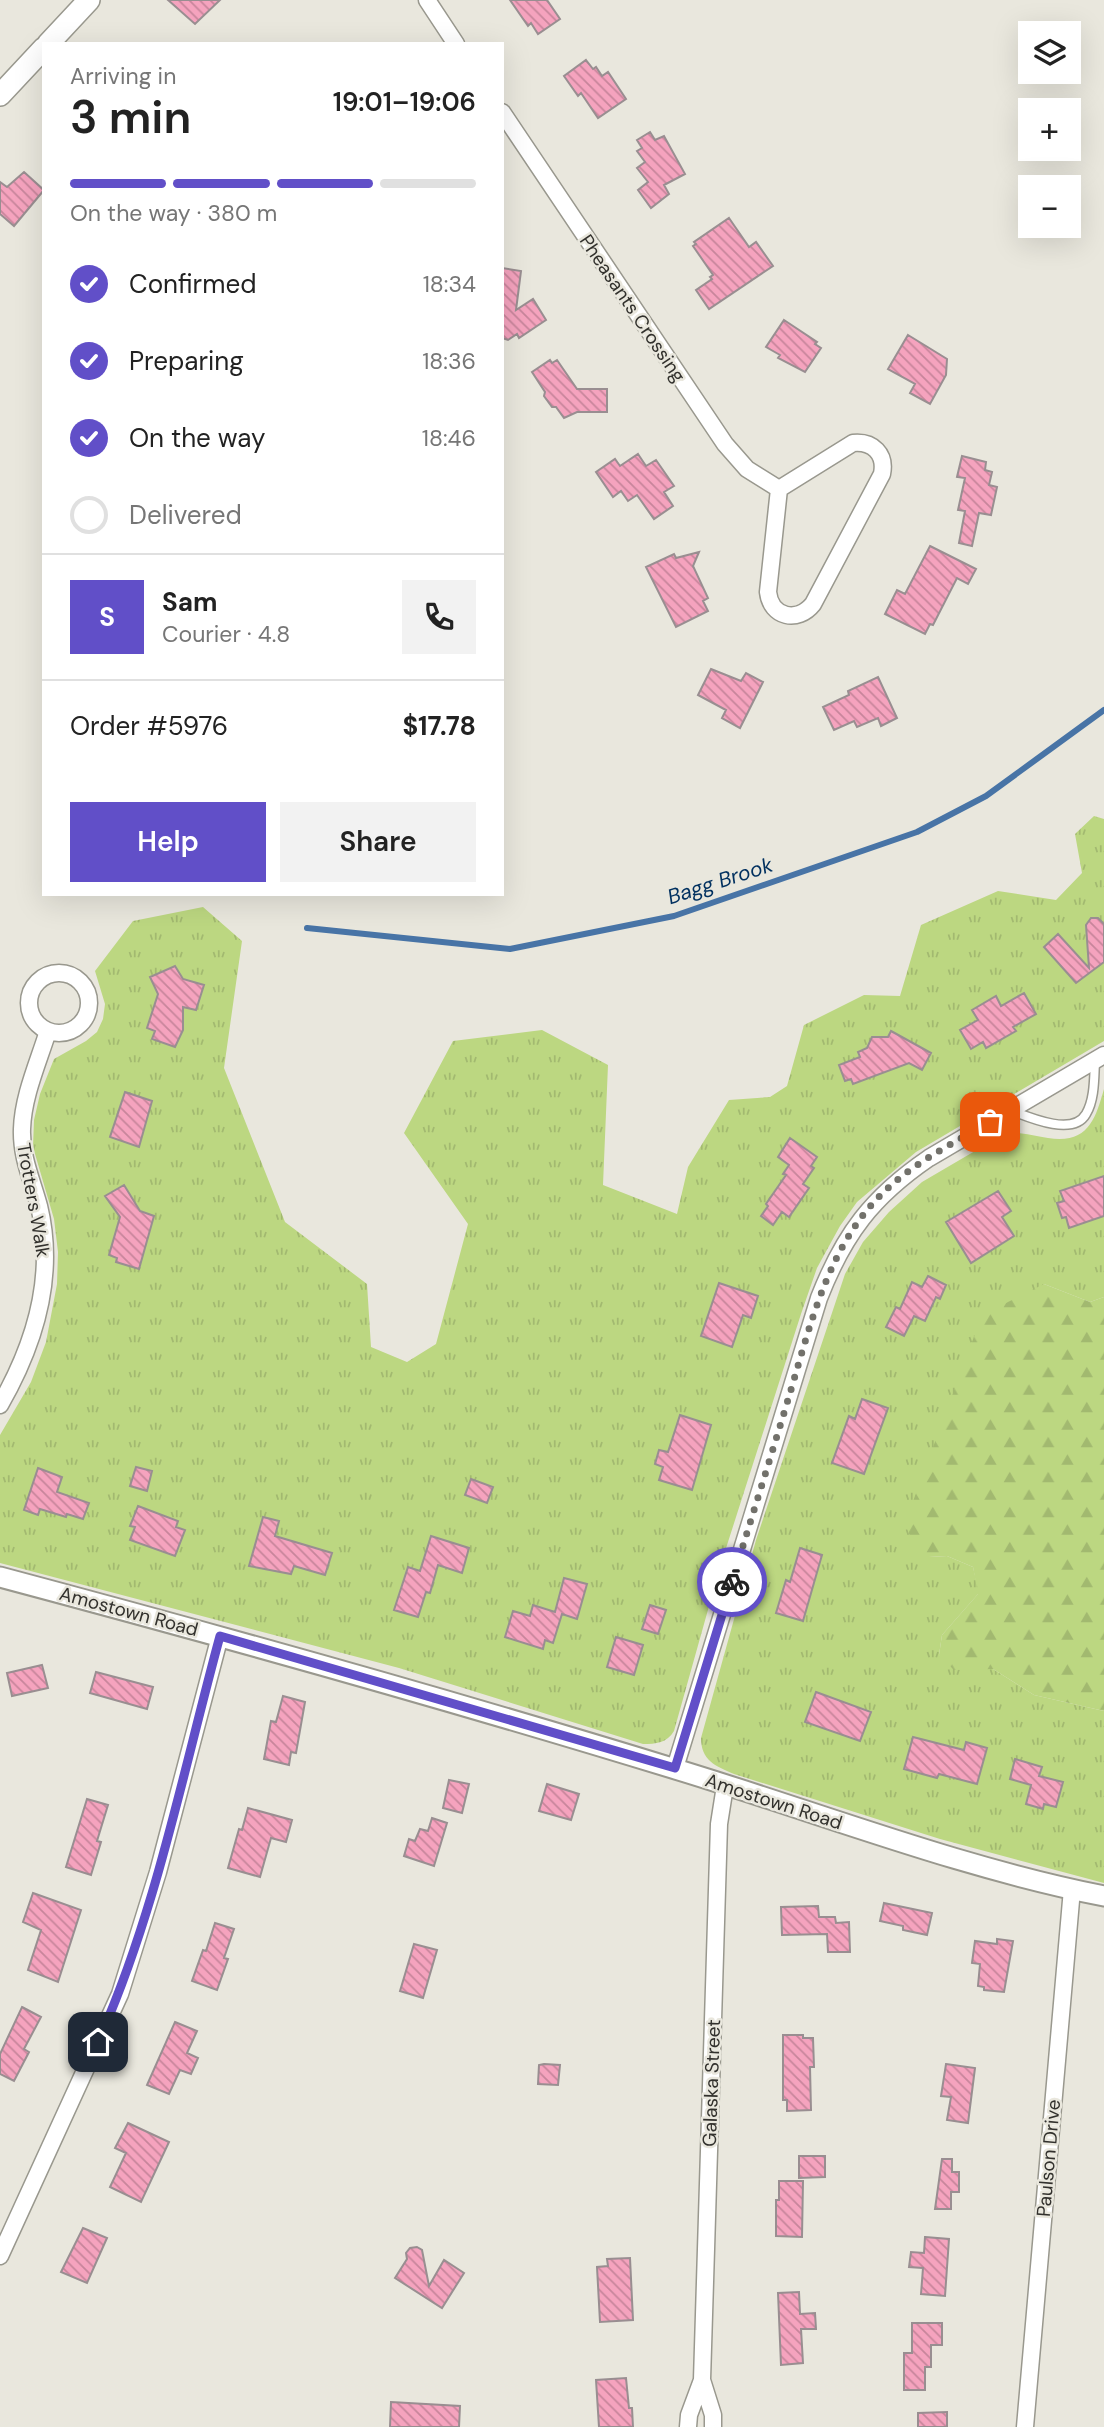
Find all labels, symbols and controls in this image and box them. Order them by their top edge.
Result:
map controls [1018,21,1081,238]
button: layers [1018,21,1081,84]
text: Arriving in [70,61,176,91]
text: 19:01–19:06 [333,85,476,119]
text: 3 min [70,87,191,147]
button: + [1018,98,1081,161]
button: − [1018,175,1081,238]
text: On the way · 380 m [70,198,277,228]
street label: Pheasants Crossing [574,230,691,387]
icon: check [70,265,108,303]
text: Confirmed [129,267,256,301]
text: 18:34 [423,269,476,299]
icon: check [70,342,108,380]
text: Preparing [129,344,244,378]
text: 18:36 [422,346,476,376]
icon: check [70,419,108,457]
text: On the way [129,421,265,455]
text: 18:46 [422,423,476,453]
text: Delivered [129,498,242,532]
button: phone [402,580,476,654]
text: Sam [162,585,217,619]
text: S [99,600,115,634]
text: Courier · 4.8 [162,619,290,649]
text: Order #5976 [70,709,228,743]
text: $17.78 [402,709,476,743]
button: Help [70,802,266,882]
button: Share [280,802,476,882]
water label: Bagg Brook [664,851,776,911]
pin [960,1092,1020,1152]
icon: bag [971,1103,1009,1141]
street label: Trotters Walk [11,1141,56,1260]
courier [697,1547,767,1617]
icon: bike [713,1563,751,1601]
street label: Amostown Road [57,1581,201,1642]
street label: Amostown Road [702,1768,846,1835]
pin [68,2012,128,2072]
street label: Galaska Street [697,2019,726,2147]
icon: home [79,2023,117,2061]
street label: Paulson Drive [1031,2098,1066,2218]

